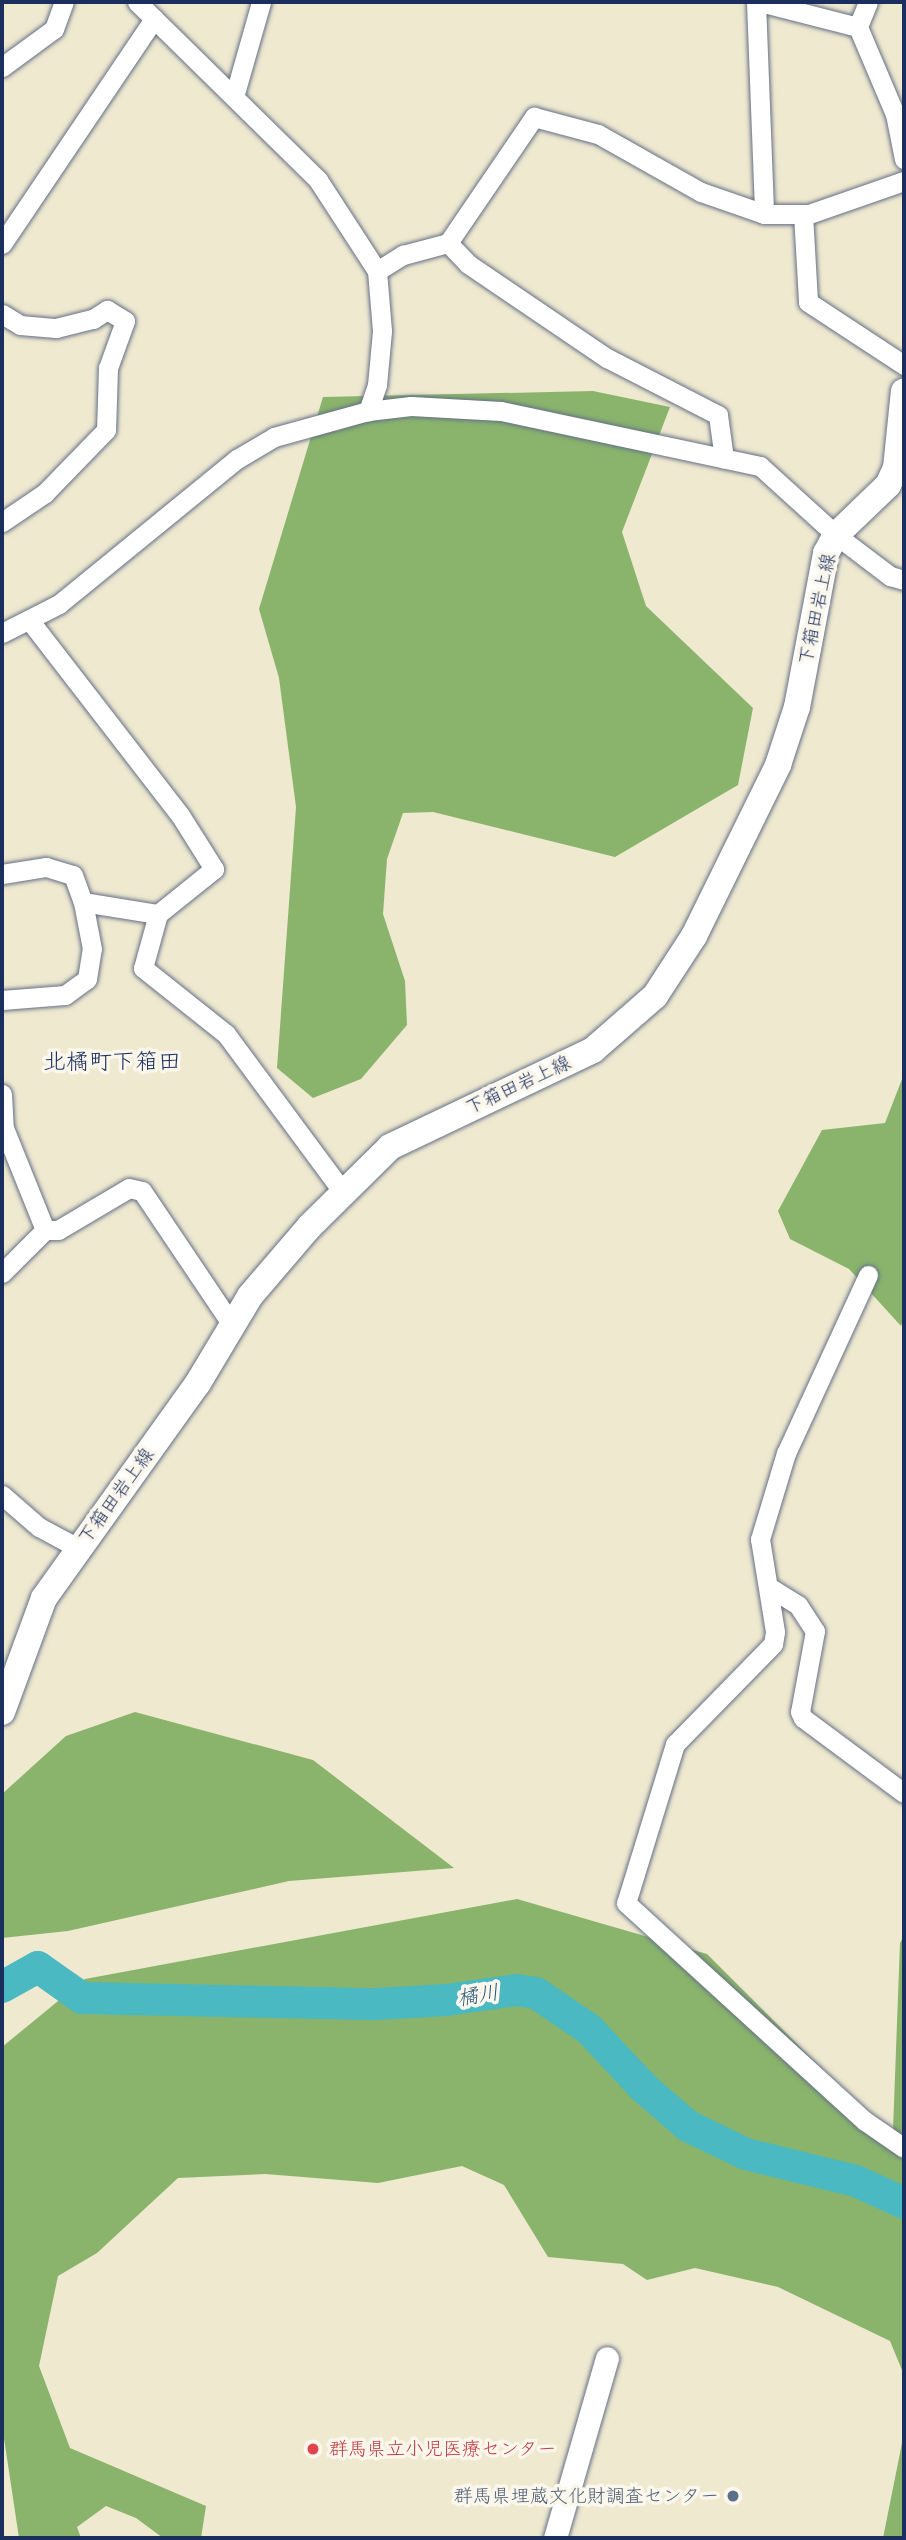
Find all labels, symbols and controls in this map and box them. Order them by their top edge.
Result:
street label: 下箱田岩上線 [794,551,840,667]
district label: 北橘町下箱田 [43,1047,181,1075]
street label: 下箱田岩上線 [462,1051,574,1119]
street label: 下箱田岩上線 [73,1443,159,1549]
water label: 橘川 [455,1979,501,2011]
place label: 群馬県立小児医療センター [329,2438,557,2460]
marker: 群馬県立小児医療センター [303,2439,323,2459]
place label: 群馬県埋蔵文化財調査センター [453,2485,719,2507]
marker: 群馬県埋蔵文化財調査センター [725,2488,741,2504]

